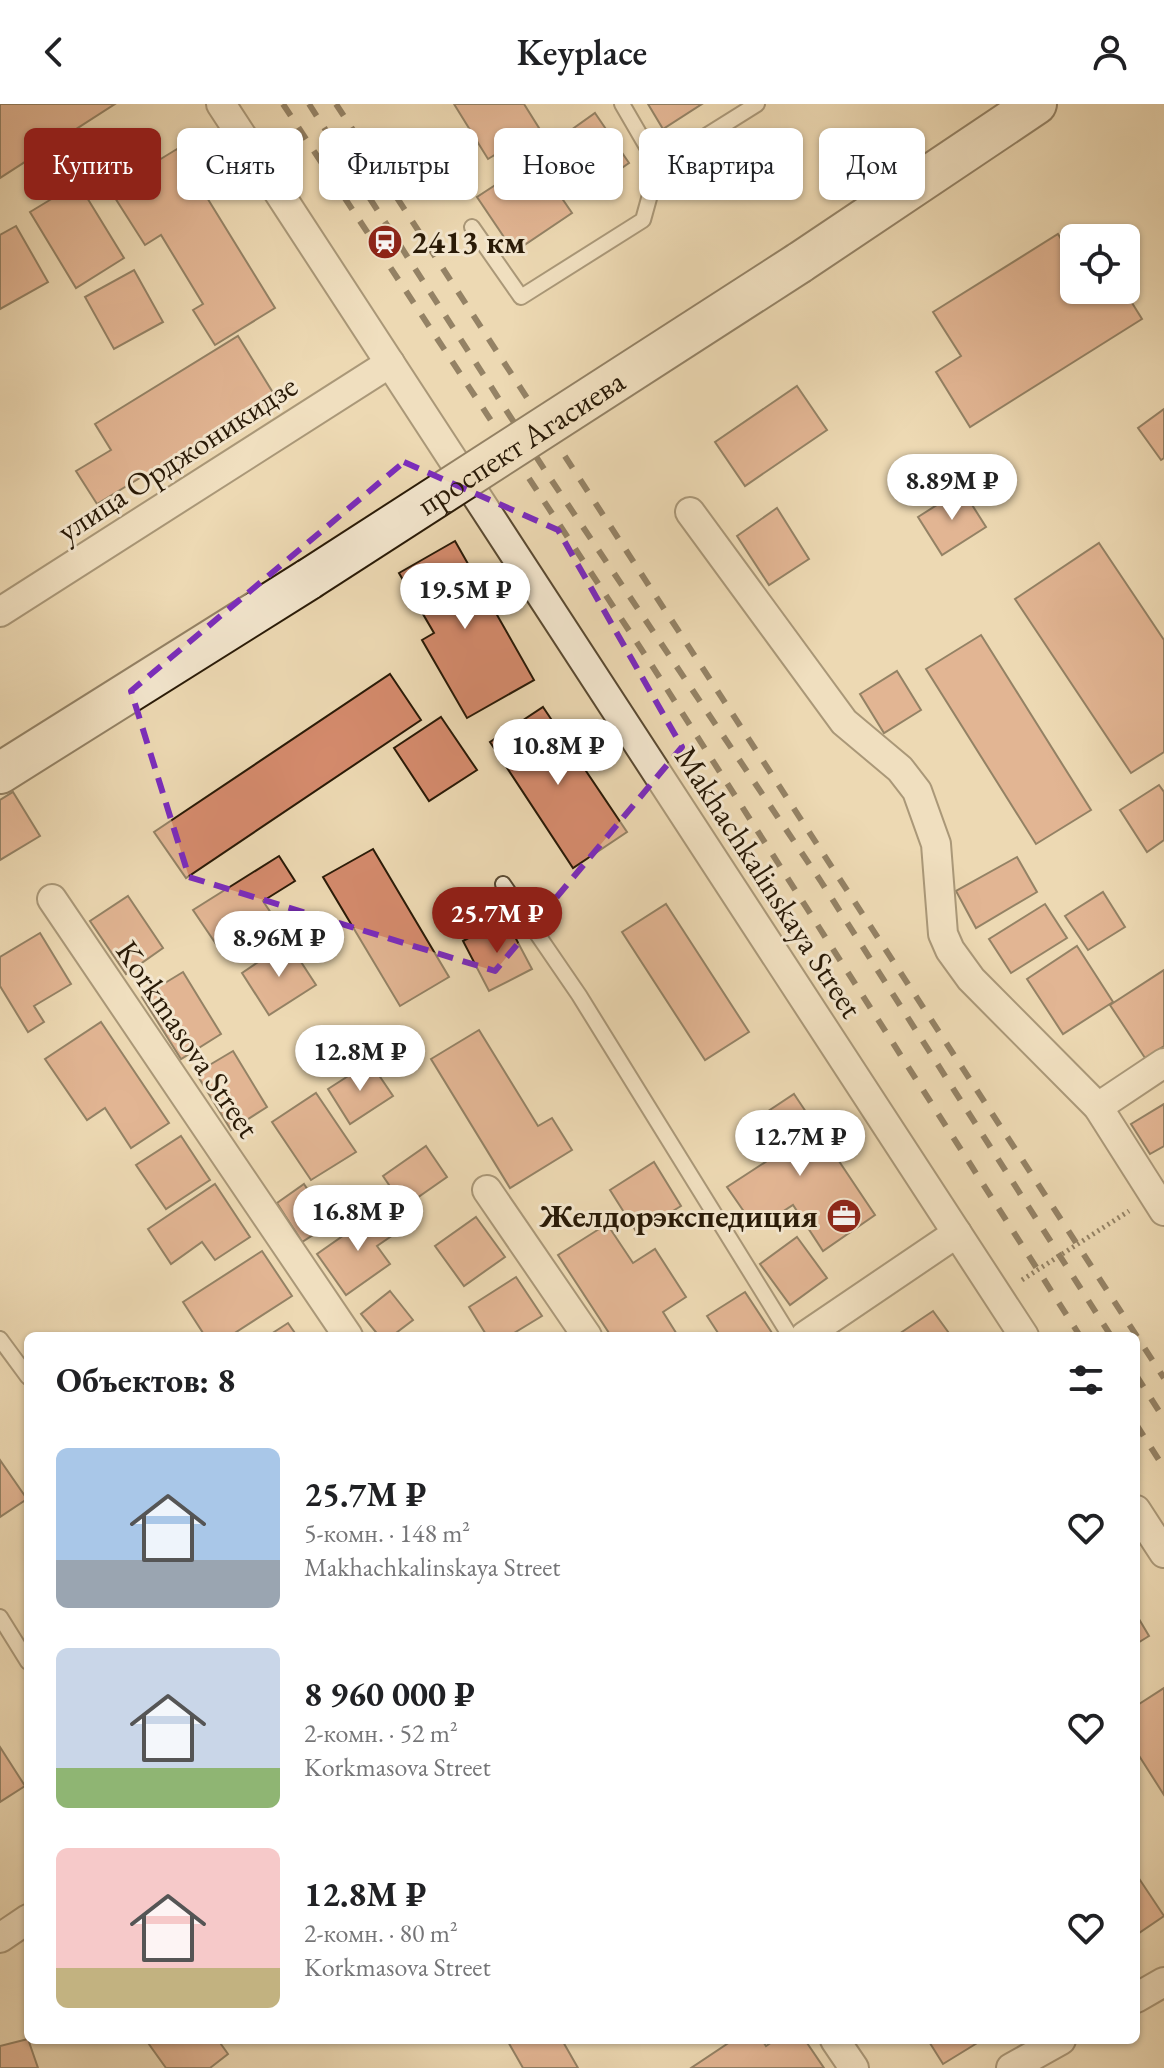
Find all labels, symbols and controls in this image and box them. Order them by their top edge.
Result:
text: Keyplace [517,29,647,76]
icon: back [32,30,76,74]
icon: person [1088,30,1132,74]
chip: Купить [24,128,161,200]
chip: Снять [177,128,303,200]
chip: Фильтры [319,128,478,200]
chip: Новое [494,128,623,200]
chip: Квартира [639,128,803,200]
chip: Дом [819,128,925,200]
place label: 2413 км [411,221,526,263]
station icon: 2413 км [366,223,404,261]
map controls [1060,224,1140,304]
button: locate [1060,224,1140,304]
street label: проспект Агасиева [409,360,633,525]
street label: улица Орджоникидзе [49,365,305,551]
pin: 8.89M ₽ [878,454,1026,522]
text: 8.89M ₽ [905,463,999,497]
pin: 19.5M ₽ [391,563,539,631]
text: 19.5M ₽ [418,572,512,606]
pin: 10.8M ₽ [484,719,632,787]
text: 10.8M ₽ [511,728,605,762]
street label: Makhachkalinskaya Street [665,738,873,1026]
pin: 25.7M ₽ [423,887,571,955]
text: 25.7M ₽ [450,896,544,930]
pin: 8.96M ₽ [205,911,353,979]
text: 8.96M ₽ [232,920,326,954]
street label: Korkmasova Street [106,932,270,1146]
pin: 12.8M ₽ [286,1025,434,1093]
text: 12.8M ₽ [313,1034,407,1068]
pin: 12.7M ₽ [726,1110,874,1178]
text: 12.7M ₽ [753,1119,847,1153]
pin: 16.8M ₽ [284,1185,432,1253]
text: 16.8M ₽ [311,1194,405,1228]
place label: Желдорэкспедиция [539,1195,818,1237]
office icon: Желдорэкспедиция [825,1197,863,1235]
text: Объектов: 8 [56,1358,235,1402]
icon: filters [1064,1358,1108,1402]
text: 25.7M ₽ [304,1472,427,1516]
icon: home [120,1480,216,1576]
icon: heart [1064,1506,1108,1550]
text: 5-комн. · 148 m² [304,1516,470,1550]
text: Makhachkalinskaya Street [304,1550,561,1584]
text: 8 960 000 ₽ [304,1672,475,1716]
icon: home [120,1680,216,1776]
icon: heart [1064,1706,1108,1750]
text: 2-комн. · 52 m² [304,1716,458,1750]
text: Korkmasova Street [304,1750,491,1784]
text: 12.8M ₽ [304,1872,427,1916]
icon: home [120,1880,216,1976]
icon: heart [1064,1906,1108,1950]
text: 2-комн. · 80 m² [304,1916,458,1950]
text: Korkmasova Street [304,1950,491,1984]

